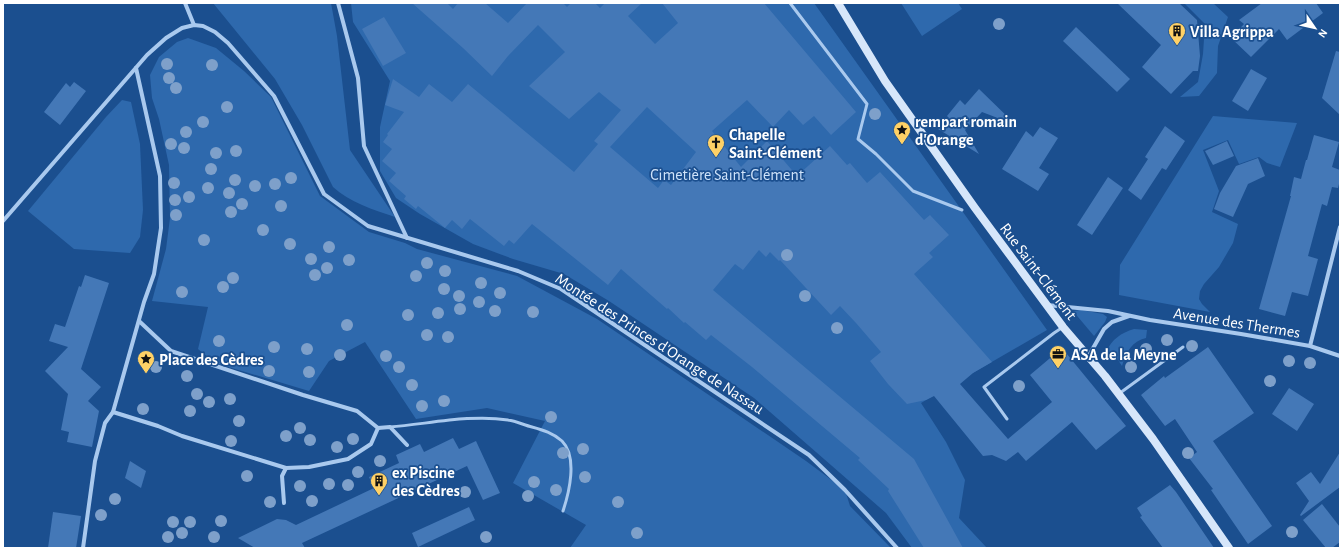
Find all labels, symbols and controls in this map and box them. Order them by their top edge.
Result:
north arrow [1295,8,1335,48]
building icon: Villa Agrippa [1167,21,1187,46]
place label: Villa Agrippa [1190,24,1274,40]
text: N [1316,27,1330,40]
place label: rempart romain d'Orange [915,114,1017,148]
place icon: rempart romain d'Orange [892,120,912,145]
place label: Chapelle Saint-Clément [729,127,822,161]
church icon: Chapelle Saint-Clément [706,133,726,158]
park label: Cimetière Saint-Clément [650,167,804,183]
street label: Rue Saint-Clément [997,220,1080,323]
street label: Montée des Princes d'Orange de Nassau [552,270,767,417]
street label: Avenue des Thermes [1172,305,1301,341]
office icon: ASA de la Meyne [1048,344,1068,369]
place label: ASA de la Meyne [1071,347,1177,364]
place icon: Place des Cèdres [136,349,156,374]
place label: Place des Cèdres [159,352,264,368]
place label: ex Piscine des Cèdres [392,465,460,499]
building icon: ex Piscine des Cèdres [369,471,389,496]

